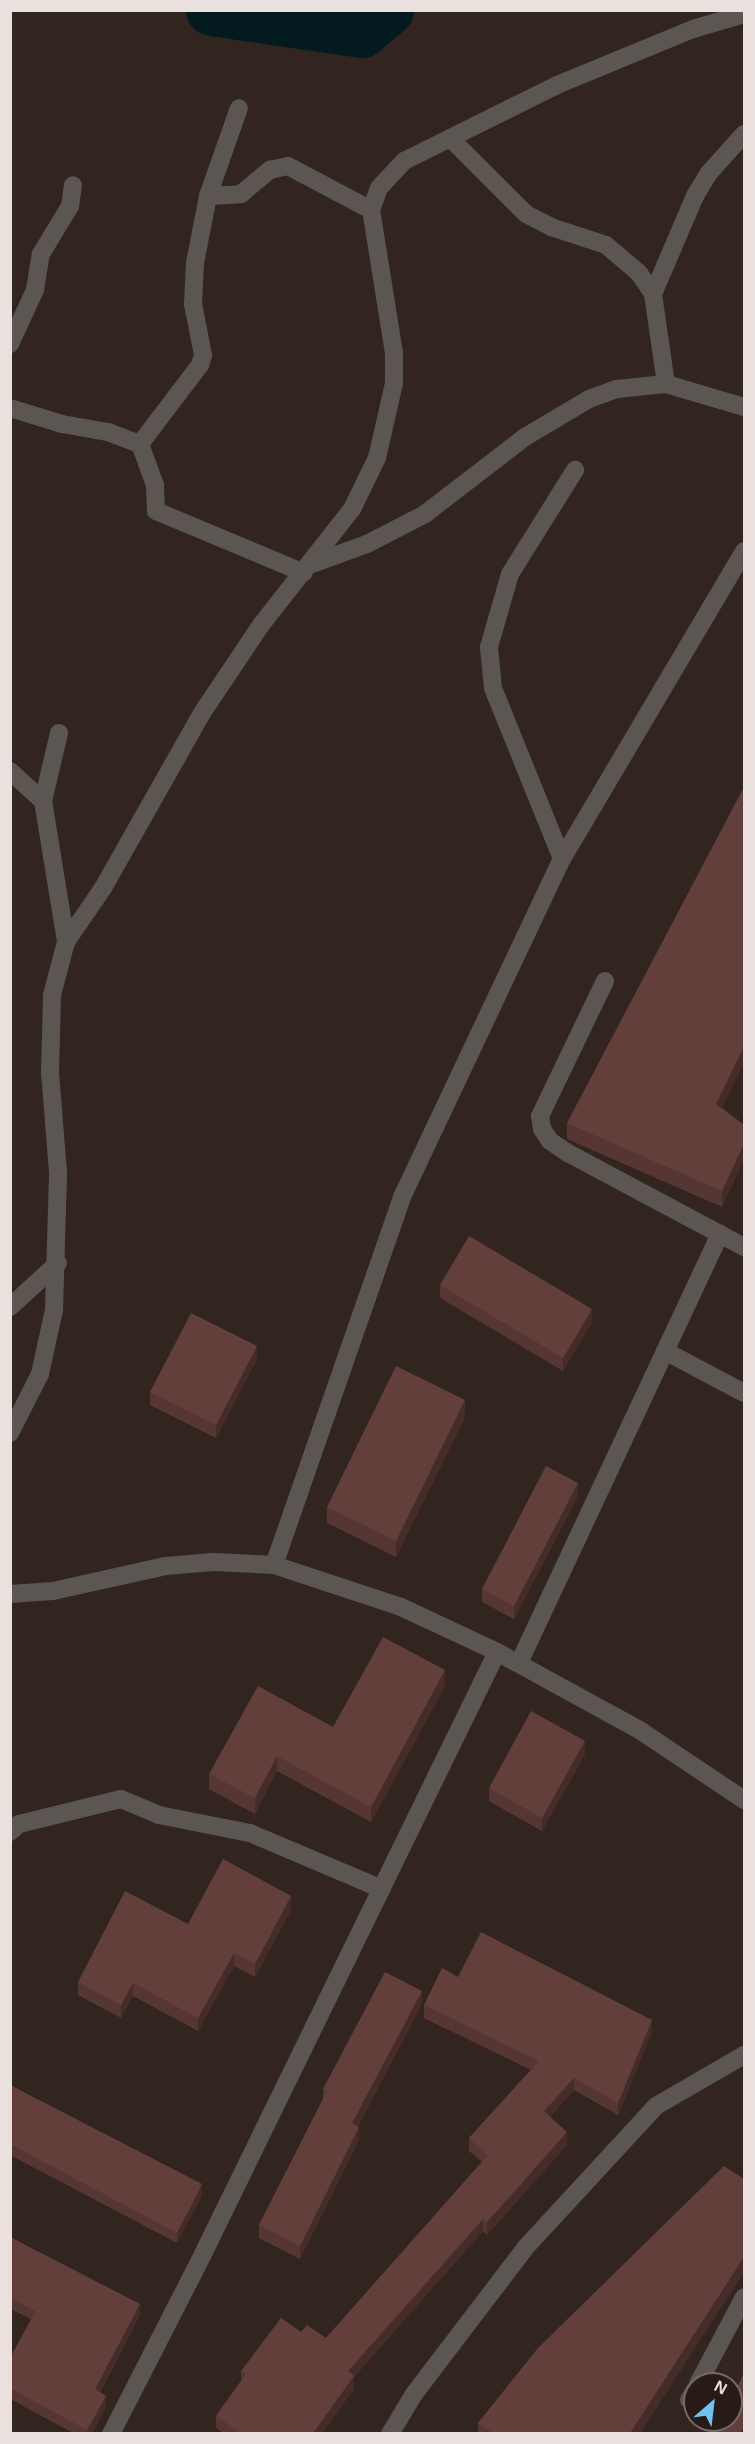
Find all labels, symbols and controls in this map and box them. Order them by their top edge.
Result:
north arrow [683,2372,743,2432]
text: N [712,2377,730,2398]

